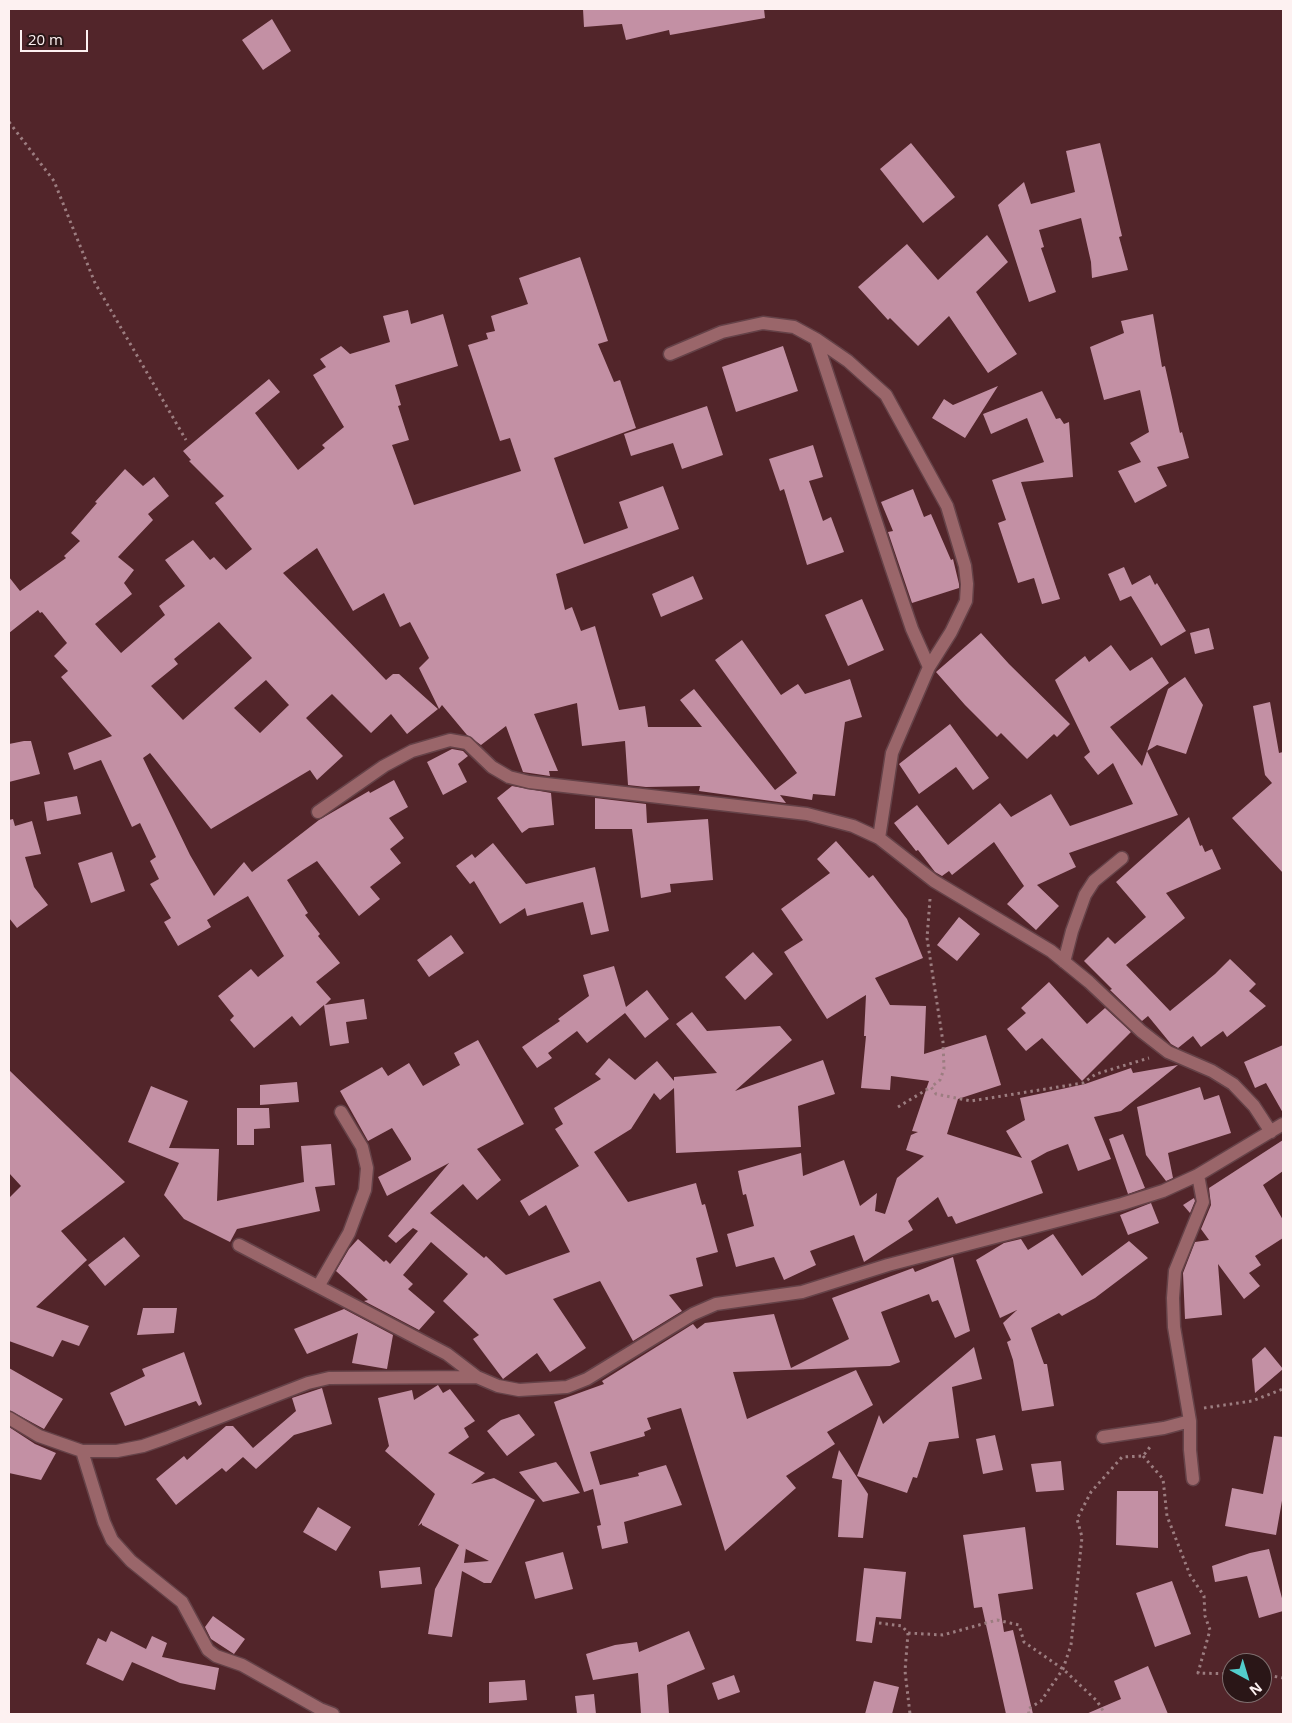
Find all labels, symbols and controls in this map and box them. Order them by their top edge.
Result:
scale bar [22,20,90,52]
text: 20 m [28,29,63,49]
north arrow [1222,1653,1272,1703]
text: N [1246,1678,1267,1700]

